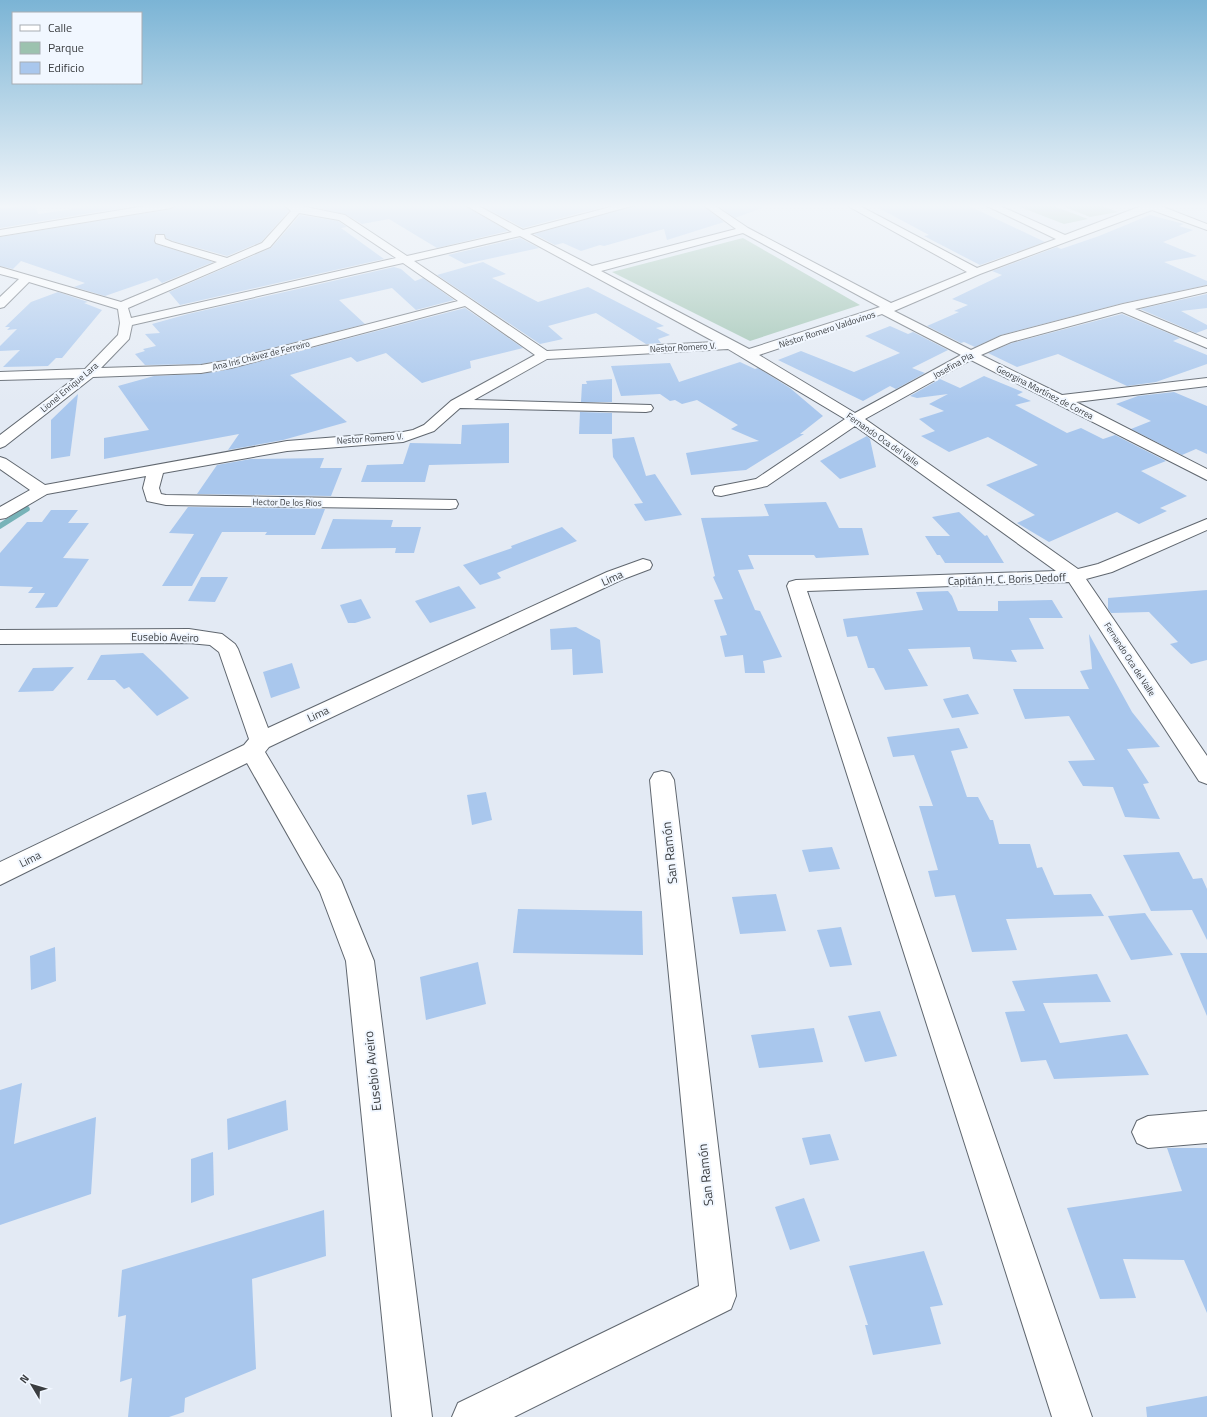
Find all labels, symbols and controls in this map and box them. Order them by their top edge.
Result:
legend [12,12,142,84]
text: Calle [48,18,72,37]
text: Parque [48,38,84,57]
text: Edificio [48,58,84,77]
street label: Néstor Romero Valdovinos [777,307,877,351]
street label: Ana Iris Chávez de Ferreiro [211,337,311,373]
street label: Nestor Romero V. [649,339,717,355]
street label: Josefina Pla [930,348,976,381]
street label: Lionel Enrique Lara [37,359,101,415]
street label: Georgina Martínez de Correa [994,362,1096,422]
street label: Fernando Oca del Valle [844,409,922,469]
street label: Nestor Romero V. [336,429,404,447]
street label: Hector De los Rios [252,495,322,509]
street label: Lima [599,566,626,590]
street label: Capitán H. C. Boris Dedoff [948,569,1067,589]
street label: Fernando Oca del Valle [1101,619,1159,699]
street label: Eusebio Aveiro [131,628,199,646]
street label: Lima [304,702,332,726]
street label: San Ramón [656,821,682,885]
street label: Lima [16,847,44,871]
street label: Eusebio Aveiro [358,1030,386,1112]
street label: San Ramón [692,1143,718,1207]
north arrow [12,1365,52,1405]
text: N [15,1371,33,1387]

